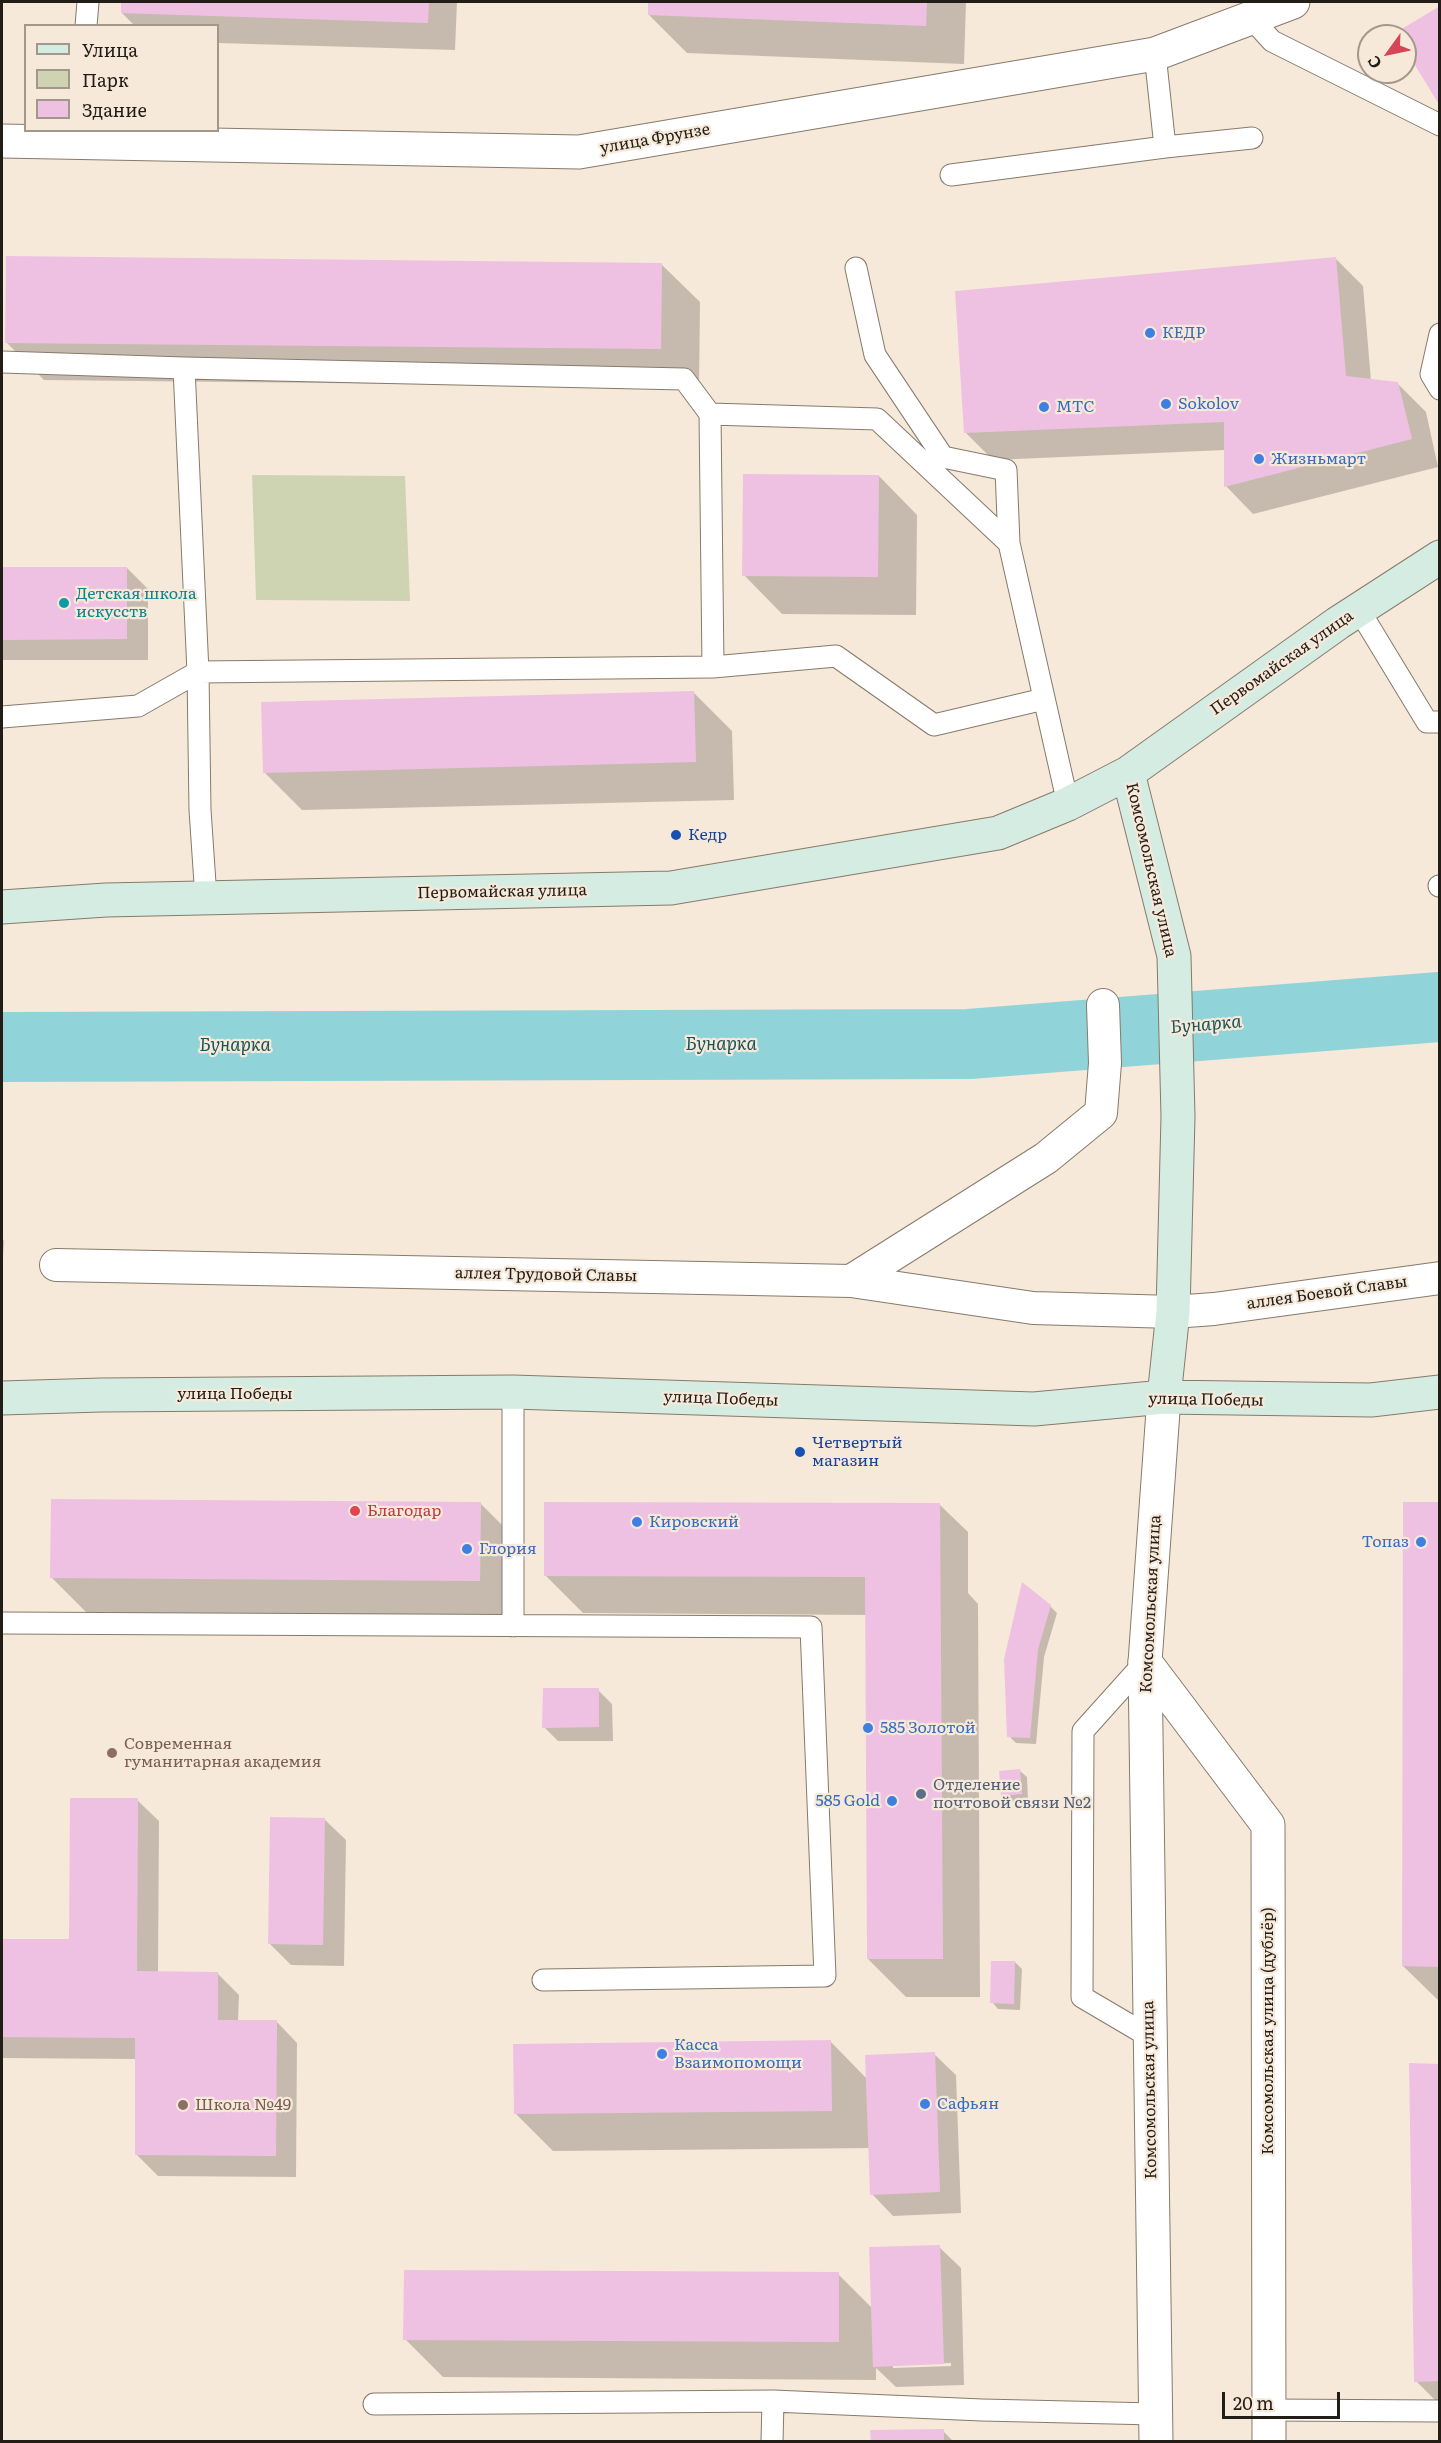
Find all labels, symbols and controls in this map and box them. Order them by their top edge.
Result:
legend [24,24,219,132]
north arrow [1357,24,1417,84]
text: Улица [82,36,138,63]
text: С [1360,51,1387,74]
text: Парк [82,66,129,93]
text: Здание [82,96,147,123]
street label: улица Фрунзе [599,120,711,158]
place label: КЕДР [1162,323,1205,343]
marker: КЕДР [1143,326,1157,340]
place label: Sokolov [1178,394,1239,414]
place label: МТС [1056,397,1095,417]
marker: Sokolov [1159,397,1173,411]
marker: МТС [1037,400,1051,414]
place label: Жизньмарт [1271,449,1366,469]
marker: Жизньмарт [1252,452,1266,466]
place label: Детская школа искусств [76,584,197,622]
marker: Детская школа искусств [57,596,71,610]
street label: Первомайская улица [1207,606,1357,720]
street label: Комсомольская улица [1122,781,1180,959]
place label: Кедр [688,825,727,845]
marker: Кедр [669,828,683,842]
street label: Первомайская улица [417,881,587,903]
water label: Бунарка [1169,1011,1243,1039]
water label: Бунарка [685,1034,757,1056]
water label: Бунарка [199,1035,271,1057]
street label: аллея Трудовой Славы [455,1264,637,1286]
street label: аллея Боевой Славы [1245,1272,1409,1314]
street label: улица Победы [177,1384,293,1404]
street label: улица Победы [663,1387,779,1411]
street label: улица Победы [1148,1389,1264,1411]
place label: Четвертый магазин [812,1433,902,1471]
marker: Четвертый магазин [793,1445,807,1459]
place label: Благодар [367,1501,441,1521]
marker: Благодар [348,1504,362,1518]
place label: Кировский [649,1512,739,1532]
street label: Комсомольская улица [1137,1514,1165,1694]
marker: Кировский [630,1515,644,1529]
place label: Топаз [1362,1532,1409,1552]
marker: Топаз [1414,1535,1428,1549]
place label: Глория [479,1539,537,1559]
marker: Глория [460,1542,474,1556]
place label: 585 Золотой [880,1718,976,1738]
marker: 585 Золотой [861,1721,875,1735]
place label: Современная гуманитарная академия [124,1734,321,1772]
marker: Современная гуманитарная академия [105,1746,119,1760]
place label: Отделение почтовой связи №2 [933,1775,1091,1813]
marker: Отделение почтовой связи №2 [914,1787,928,1801]
place label: 585 Gold [816,1791,880,1811]
marker: 585 Gold [885,1794,899,1808]
street label: Комсомольская улица (дублёр) [1258,1907,1278,2155]
street label: Комсомольская улица [1139,2001,1161,2179]
place label: Касса Взаимопомощи [674,2035,802,2073]
marker: Касса Взаимопомощи [655,2047,669,2061]
place label: Сафьян [937,2094,999,2114]
place label: Школа №49 [195,2095,291,2115]
marker: Сафьян [918,2097,932,2111]
marker: Школа №49 [176,2098,190,2112]
scale bar [1225,2380,1344,2418]
text: 20 m [1233,2389,1274,2416]

